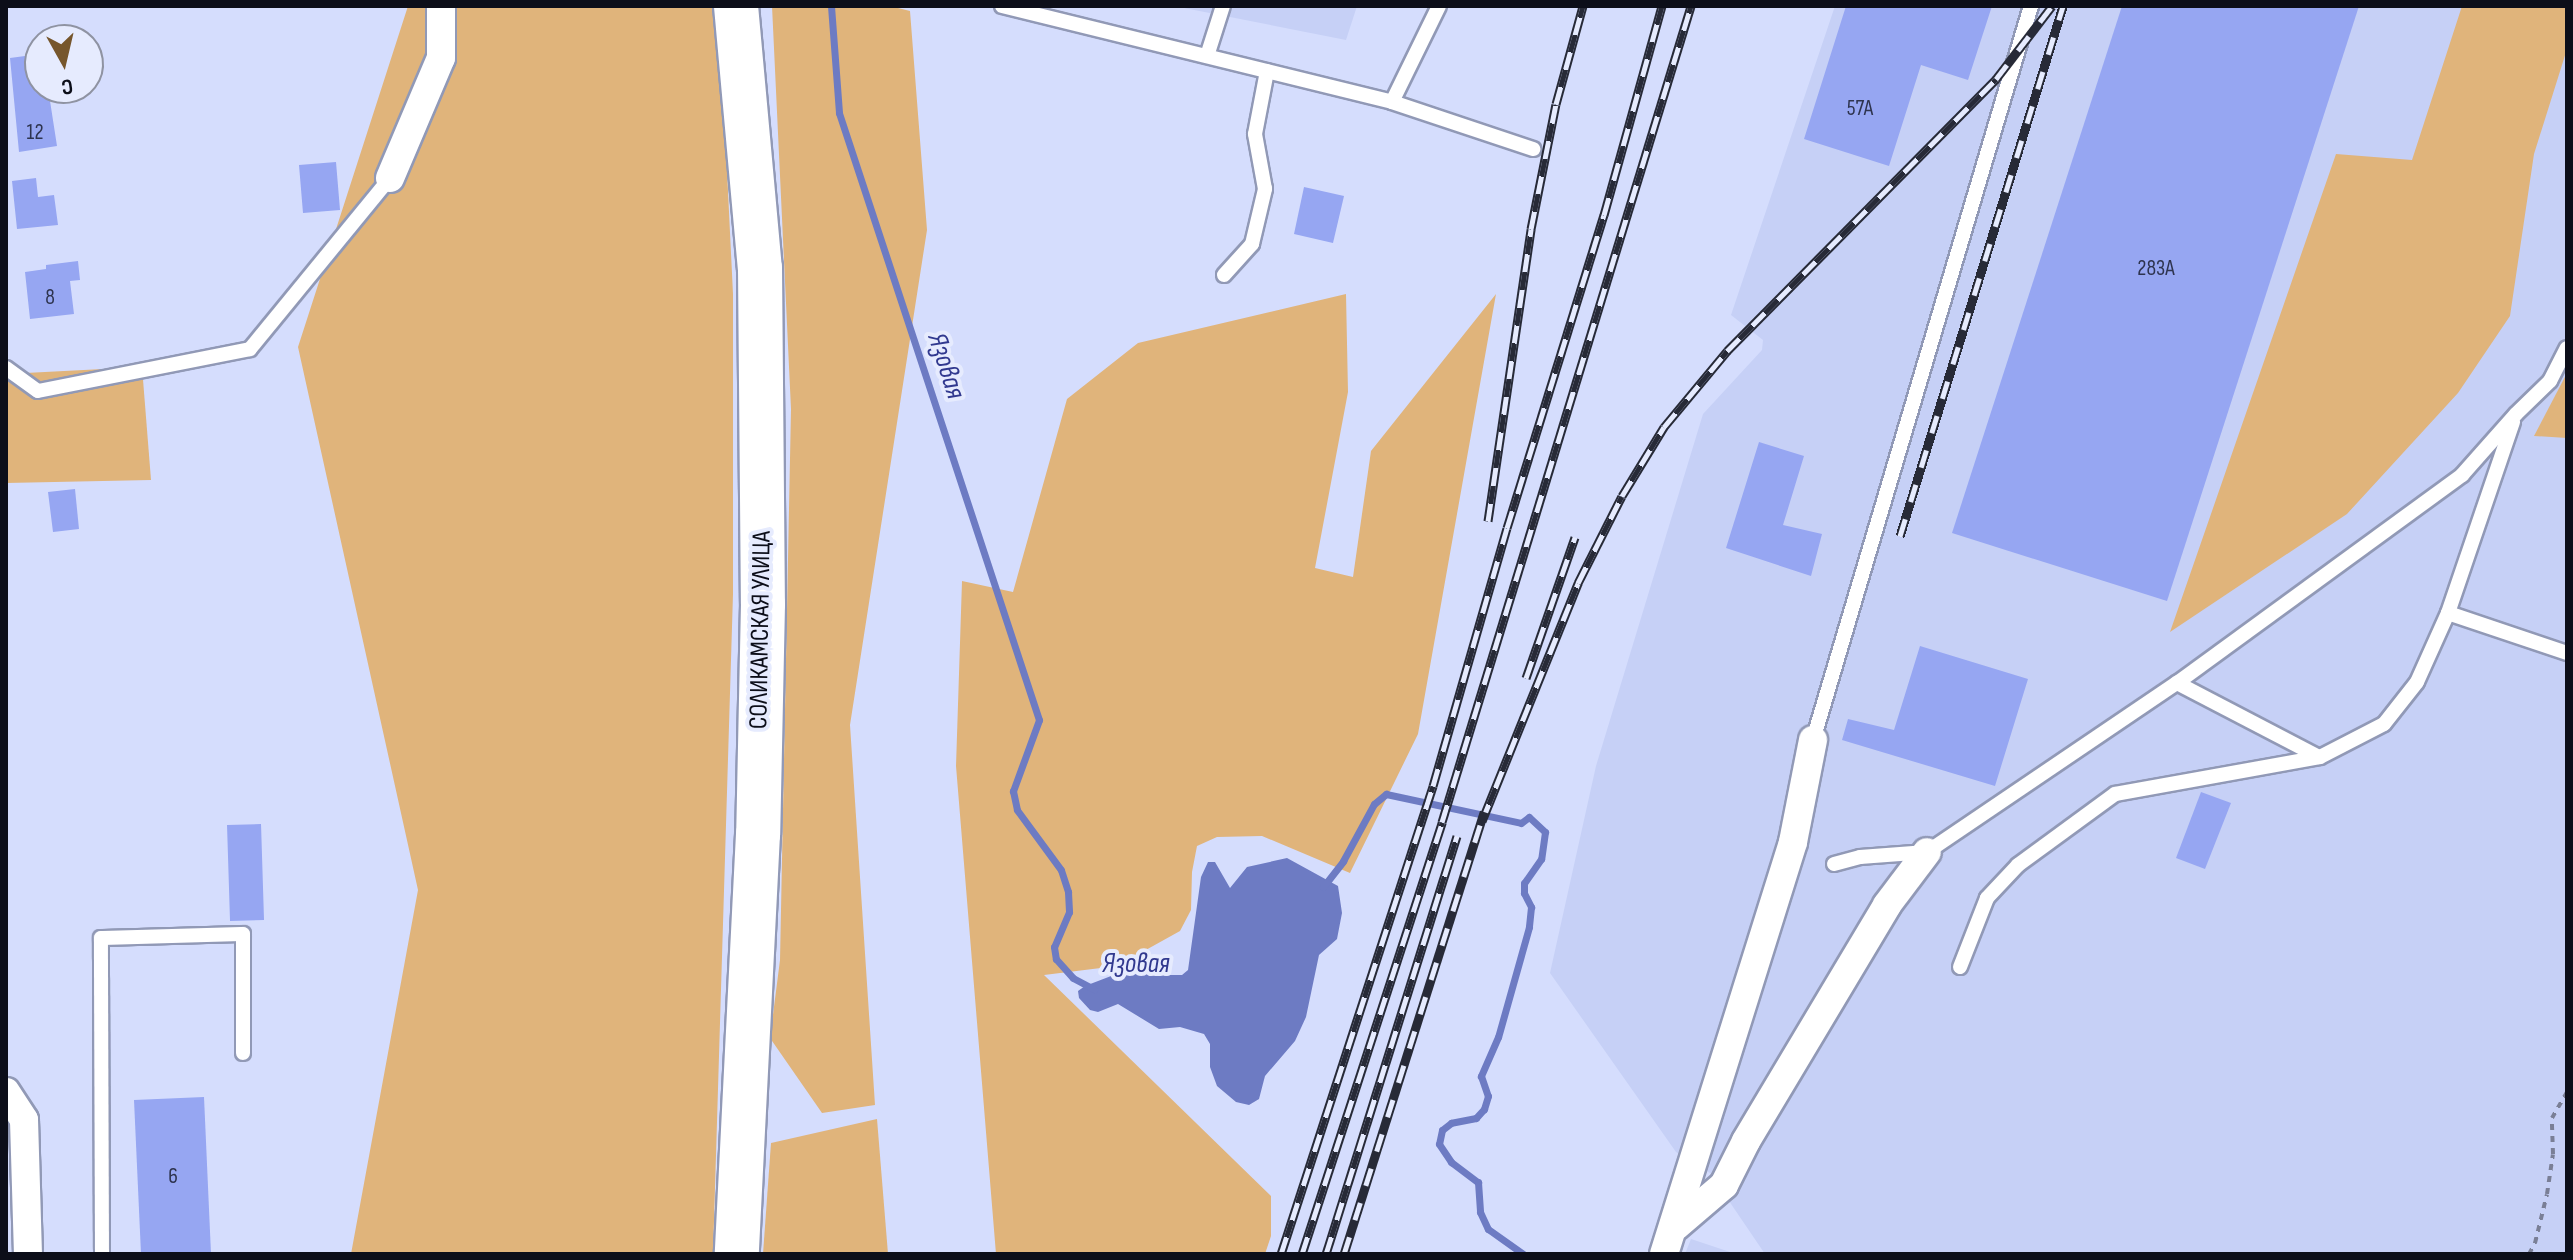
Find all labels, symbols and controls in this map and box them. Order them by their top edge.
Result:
north arrow [24,24,104,104]
text: С [60,72,75,100]
house number: 57А [1847,96,1873,122]
house number: 12 [26,120,44,146]
house number: 283А [2137,256,2175,282]
house number: 8 [45,285,55,311]
water label: Язовая [920,329,972,403]
street label: СОЛИКАМСКАЯ УЛИЦА [744,531,778,729]
water label: Язовая [1102,947,1170,981]
house number: 6 [168,1164,178,1190]

